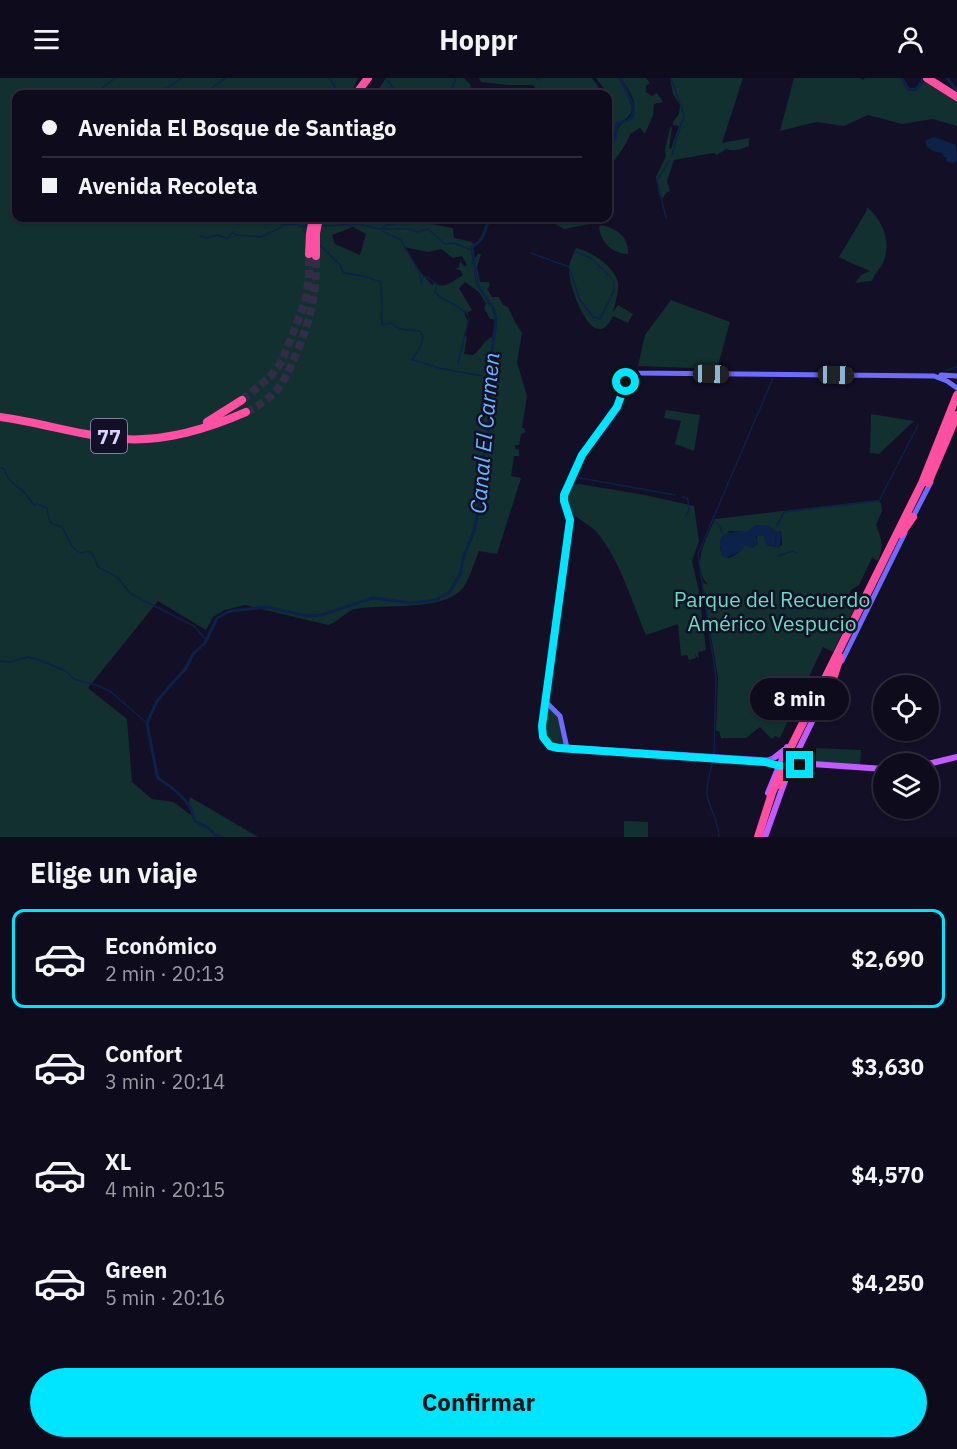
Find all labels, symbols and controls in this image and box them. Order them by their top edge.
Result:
text: Hoppr [439,22,518,57]
icon: menu [30,23,63,56]
icon: person [894,23,927,56]
text: Avenida El Bosque de Santiago [78,113,396,142]
text: Avenida Recoleta [78,171,257,200]
water label: Canal El Carmen [463,351,505,515]
car [693,365,729,383]
car [818,366,854,384]
route start [612,368,639,395]
road number: 77 [91,419,127,453]
park label: Parque del Recuerdo Américo Vespucio [674,585,870,637]
map controls [873,675,939,819]
button: locate [873,675,939,741]
callout: 8 min [750,678,850,720]
text: 8 min [773,685,826,712]
route end [786,751,813,778]
button: layers [873,753,939,819]
text: Elige un viaje [30,855,198,890]
text: Económico [105,931,217,960]
icon: car [33,932,87,986]
text: $2,690 [851,944,924,973]
text: 2 min · 20:13 [105,960,225,987]
text: Confort [105,1039,183,1068]
icon: car [33,1040,87,1094]
text: $3,630 [851,1052,924,1081]
text: 3 min · 20:14 [105,1068,225,1095]
text: XL [105,1147,131,1176]
icon: car [33,1148,87,1202]
text: $4,570 [851,1160,924,1189]
text: 4 min · 20:15 [105,1176,225,1203]
text: Green [105,1255,167,1284]
icon: car [33,1256,87,1310]
text: $4,250 [851,1268,924,1297]
text: 5 min · 20:16 [105,1284,225,1311]
button: Confirmar [30,1368,927,1437]

